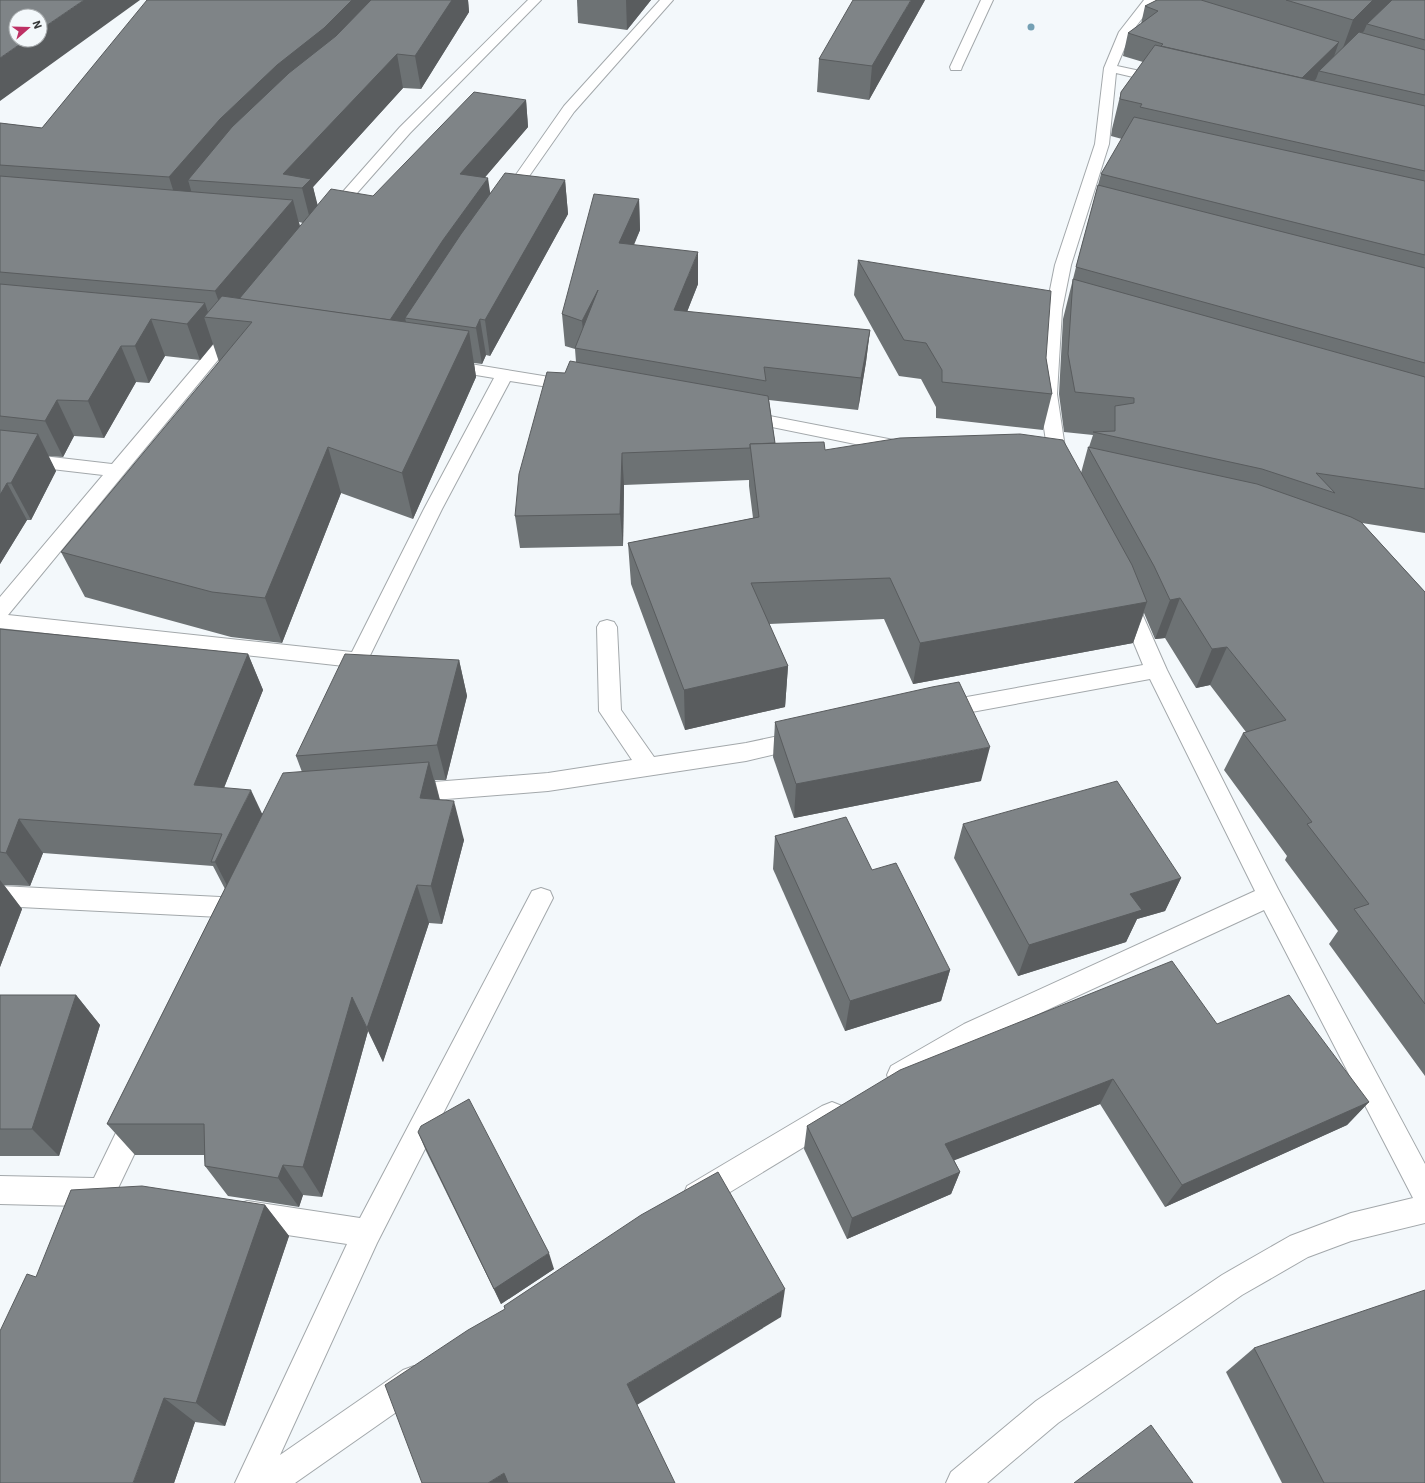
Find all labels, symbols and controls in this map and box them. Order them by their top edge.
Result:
north arrow [8,8,48,48]
text: N [29,18,45,31]

